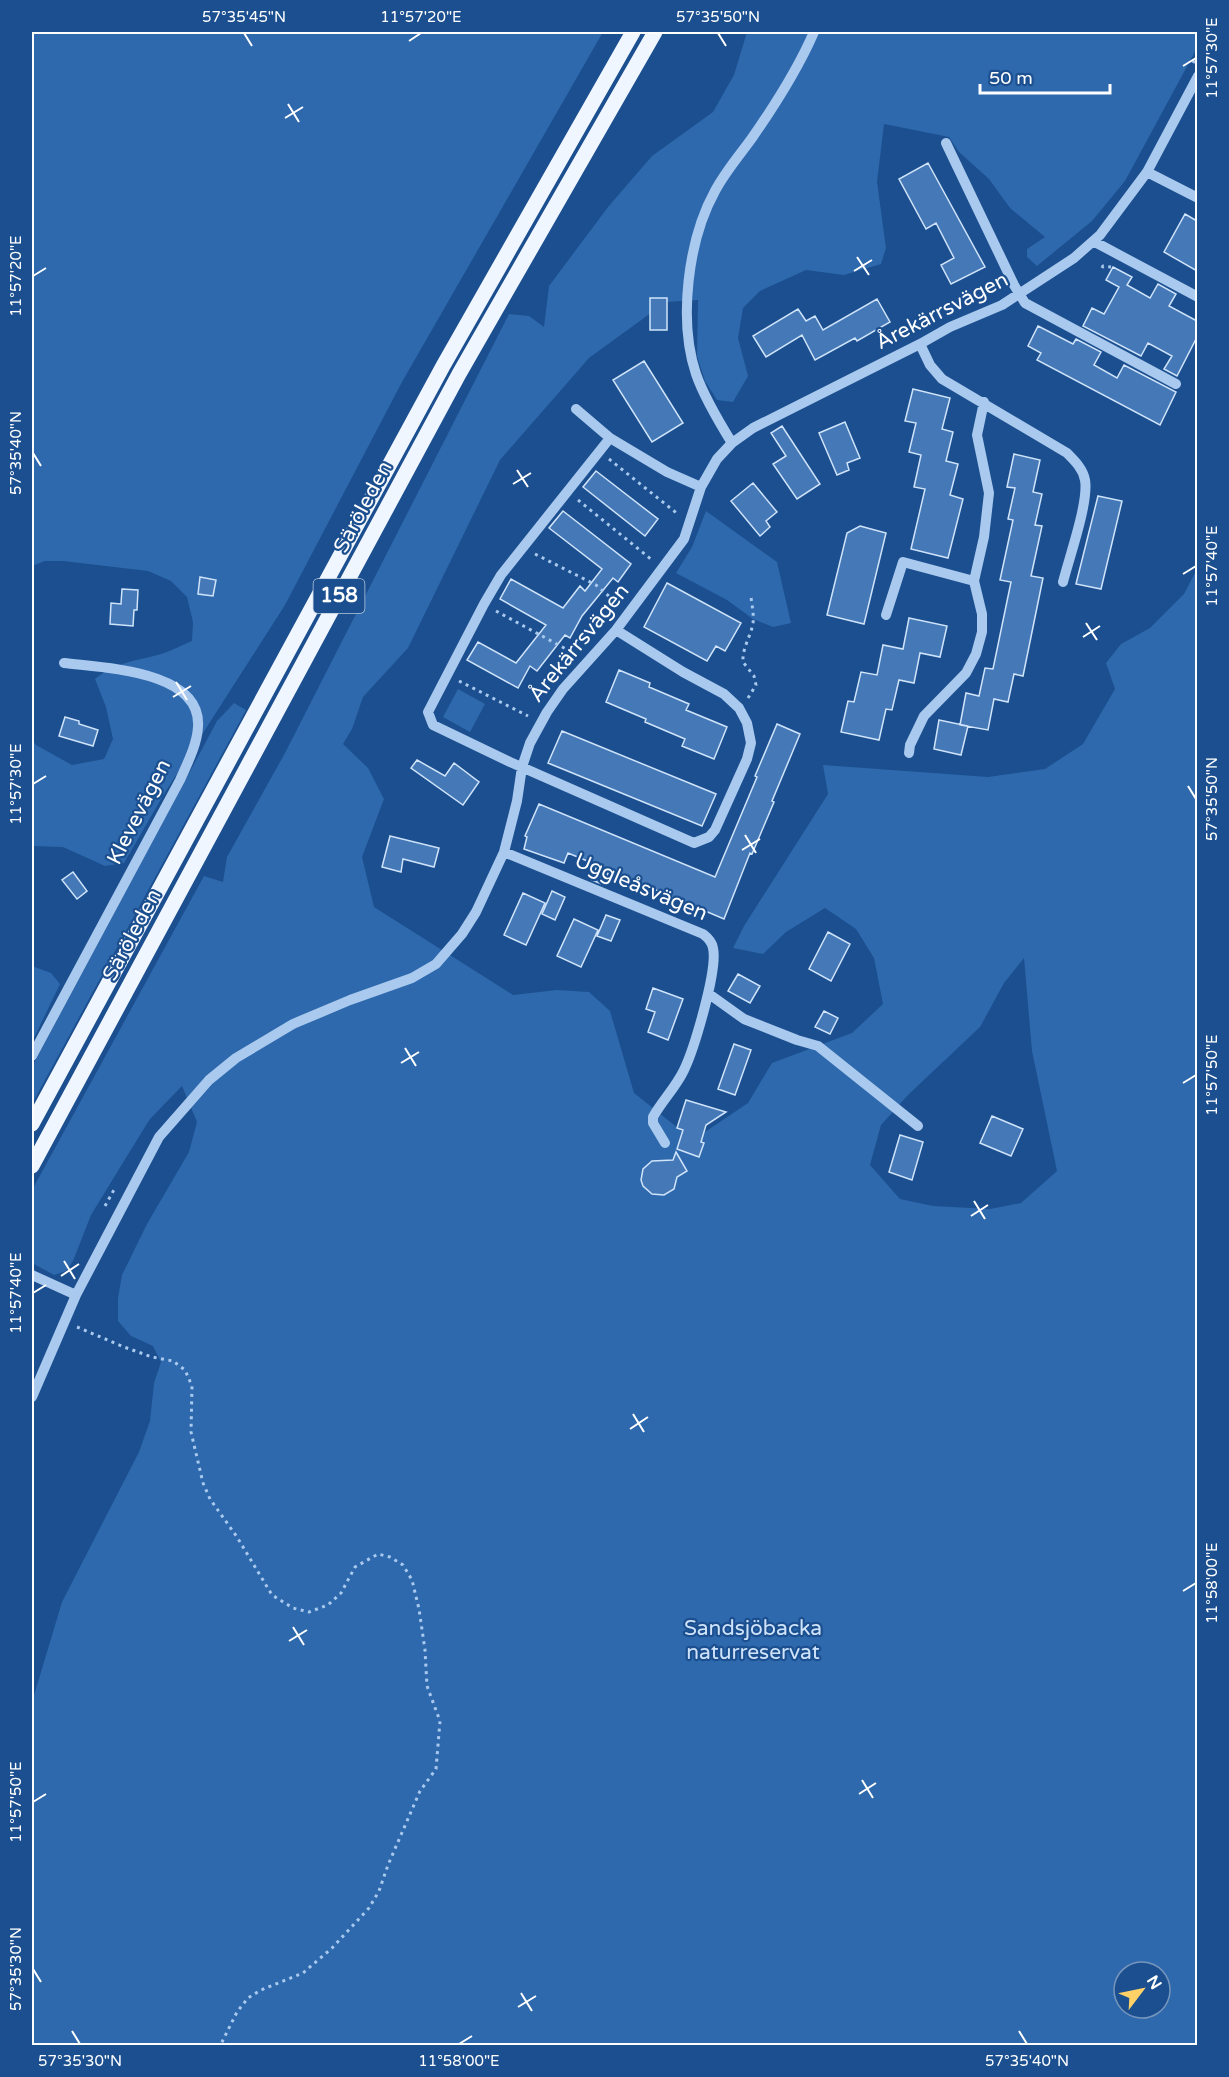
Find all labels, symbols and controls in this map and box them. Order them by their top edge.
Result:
text: 57°35'45"N [202,8,286,26]
text: 11°57'20"E [380,8,462,26]
text: 57°35'50"N [676,8,760,26]
text: 11°57'30"E [1203,17,1221,99]
scale bar [980,57,1110,95]
text: 50 m [989,67,1033,89]
text: 11°57'20"E [7,235,25,317]
street label: Årekärrsvägen [872,267,1012,355]
text: 57°35'40"N [7,411,25,495]
street label: Säröleden [328,457,398,557]
text: 11°57'40"E [1203,525,1221,607]
road number: 158 [314,579,364,613]
street label: Årekärrsvägen [524,579,634,707]
text: 11°57'30"E [7,743,25,825]
street label: Klevevägen [102,755,176,869]
text: 57°35'50"N [1203,757,1221,841]
street label: Uggleåsvägen [571,848,711,926]
street label: Säröleden [97,885,167,985]
text: 11°57'50"E [1203,1034,1221,1116]
text: 11°57'40"E [7,1252,25,1334]
text: 11°58'00"E [1203,1542,1221,1624]
park label: Sandsjöbacka naturreservat [684,1616,822,1665]
text: 11°57'50"E [7,1761,25,1843]
text: 57°35'30"N [7,1927,25,2011]
north arrow [1112,1960,1172,2020]
text: N [1142,1972,1166,1993]
text: 57°35'30"N [38,2052,122,2070]
text: 11°58'00"E [418,2052,500,2070]
text: 57°35'40"N [985,2052,1069,2070]

